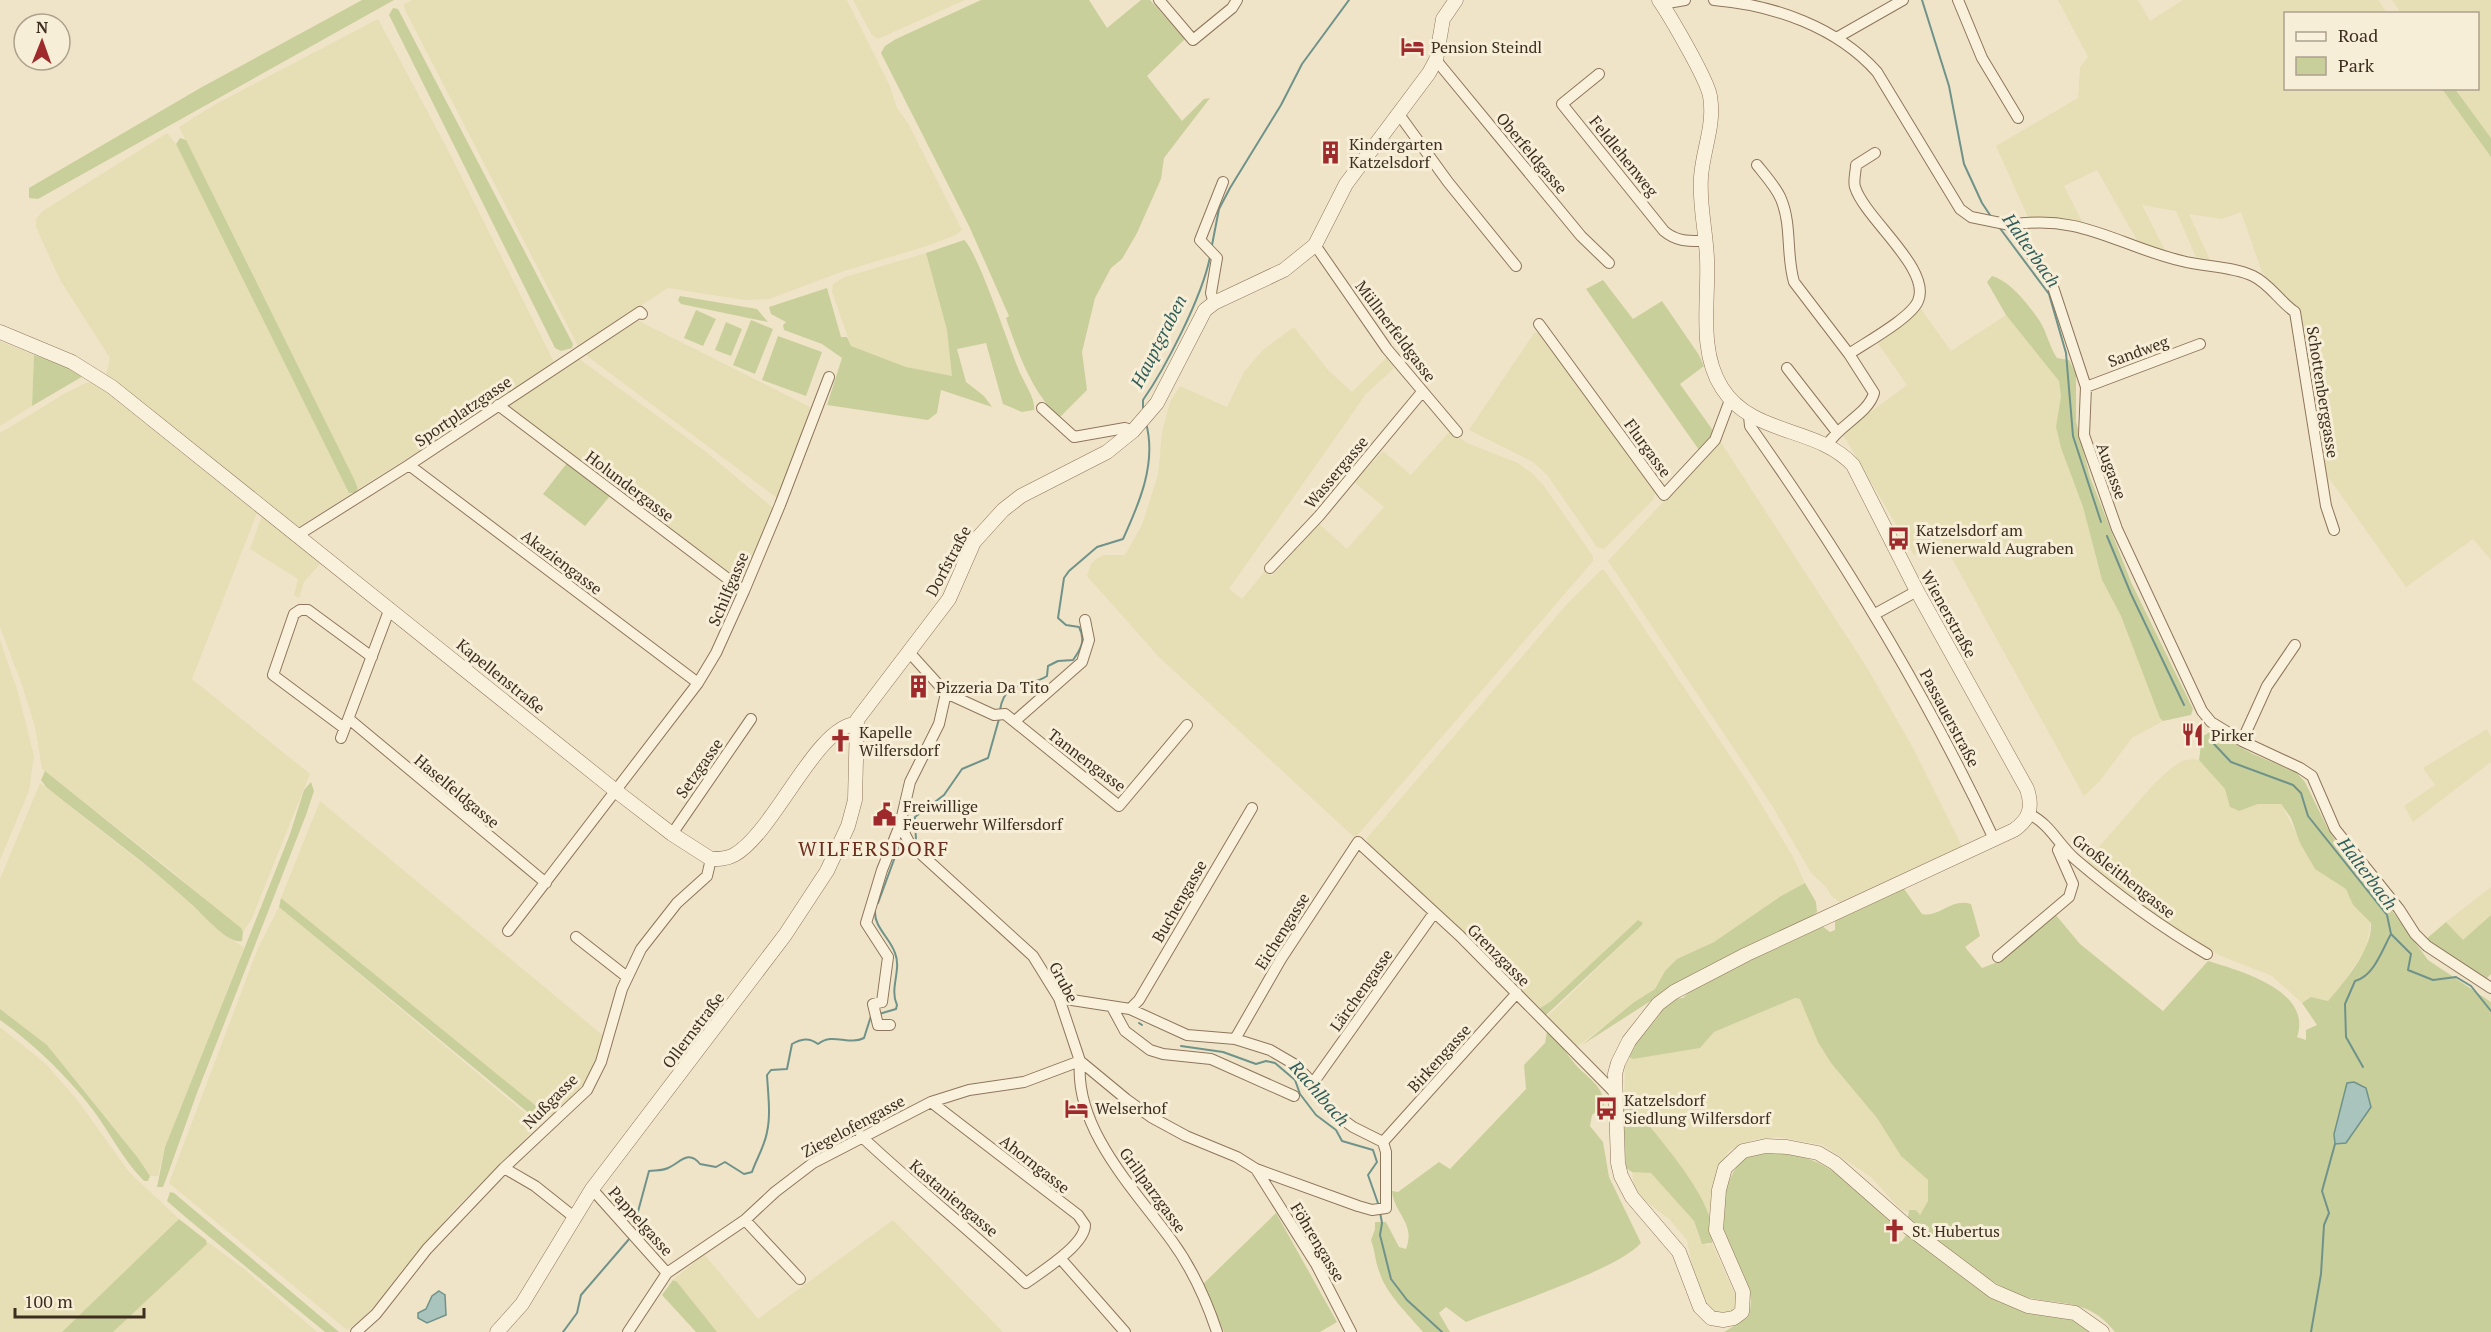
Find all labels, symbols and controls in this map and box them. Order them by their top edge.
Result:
north arrow [12,12,72,72]
legend [2284,12,2479,90]
text: N [36,16,49,38]
text: Road [2338,23,2378,47]
hotel icon: Pension Steindl [1400,34,1426,60]
place label: Pension Steindl [1431,36,1542,58]
text: Park [2338,53,2375,77]
street label: Oberfeldgasse [1491,108,1573,198]
street label: Feldlehenweg [1585,111,1664,202]
place label: Kindergarten Katzelsdorf [1349,133,1443,173]
building icon: Kindergarten Katzelsdorf [1318,140,1344,166]
water label: Halterbach [1997,207,2066,292]
street label: Müllnerfeldgasse [1351,276,1441,386]
water label: Hauptgraben [1124,291,1192,392]
street label: Schottenberggasse [2302,324,2344,460]
street label: Sandweg [2105,330,2172,372]
street label: Sportplatzgasse [410,370,516,452]
street label: Flurgasse [1619,414,1677,482]
street label: Wassergasse [1299,431,1373,513]
street label: Augasse [2092,440,2132,502]
street label: Holundergasse [581,445,679,527]
place label: Katzelsdorf am Wienerwald Augraben [1916,519,2074,559]
street label: Dorfstraße [920,522,976,600]
street label: Akaziengasse [517,524,607,600]
bus stop icon: Katzelsdorf am Wienerwald Augraben [1885,526,1911,552]
street label: Schilfgasse [703,549,753,629]
street label: Wienerstraße [1916,566,1982,662]
street label: Kapellenstraße [452,633,550,719]
street label: Passauerstraße [1915,665,1985,771]
building icon: Pizzeria Da Tito [905,674,931,700]
place label: Pizzeria Da Tito [936,676,1049,698]
place label: Kapelle Wilfersdorf [859,721,941,761]
restaurant icon: Pirker [2180,722,2206,748]
street label: Tannengasse [1043,723,1131,797]
place label: Pirker [2211,724,2255,746]
church icon: Kapelle Wilfersdorf [828,728,854,754]
street label: Setzgasse [670,734,728,802]
street label: Haselfeldgasse [410,749,504,833]
place label: Freiwillige Feuerwehr Wilfersdorf [903,795,1064,835]
public building icon: Freiwillige Feuerwehr Wilfersdorf [872,802,898,828]
street label: Großleithengasse [2068,829,2180,923]
water label: Halterbach [2332,831,2403,914]
district label: WILFERSDORF [798,835,950,862]
street label: Buchengasse [1147,856,1211,946]
street label: Eichengasse [1250,888,1314,974]
street label: Grenzgasse [1463,919,1535,991]
street label: Lärchengasse [1325,944,1397,1036]
street label: Grube [1044,958,1084,1006]
street label: Ollernstraße [657,987,729,1073]
street label: Birkengasse [1402,1019,1476,1097]
water label: Rachlbach [1284,1054,1355,1131]
street label: Nußgasse [518,1069,582,1133]
place label: Katzelsdorf Siedlung Wilfersdorf [1624,1089,1772,1129]
street label: Ziegelofengasse [798,1090,908,1162]
hotel icon: Welserhof [1064,1095,1090,1121]
bus stop icon: Katzelsdorf Siedlung Wilfersdorf [1593,1096,1619,1122]
place label: Welserhof [1095,1097,1168,1119]
street label: Ahorngasse [995,1130,1075,1198]
street label: Grillparzgasse [1114,1143,1192,1237]
street label: Kastaniengasse [905,1154,1003,1242]
street label: Pappelgasse [604,1181,678,1261]
street label: Föhrengasse [1286,1198,1350,1286]
church icon: St. Hubertus [1881,1218,1907,1244]
place label: St. Hubertus [1912,1220,2000,1242]
scale bar [15,1281,144,1319]
text: 100 m [24,1289,73,1313]

